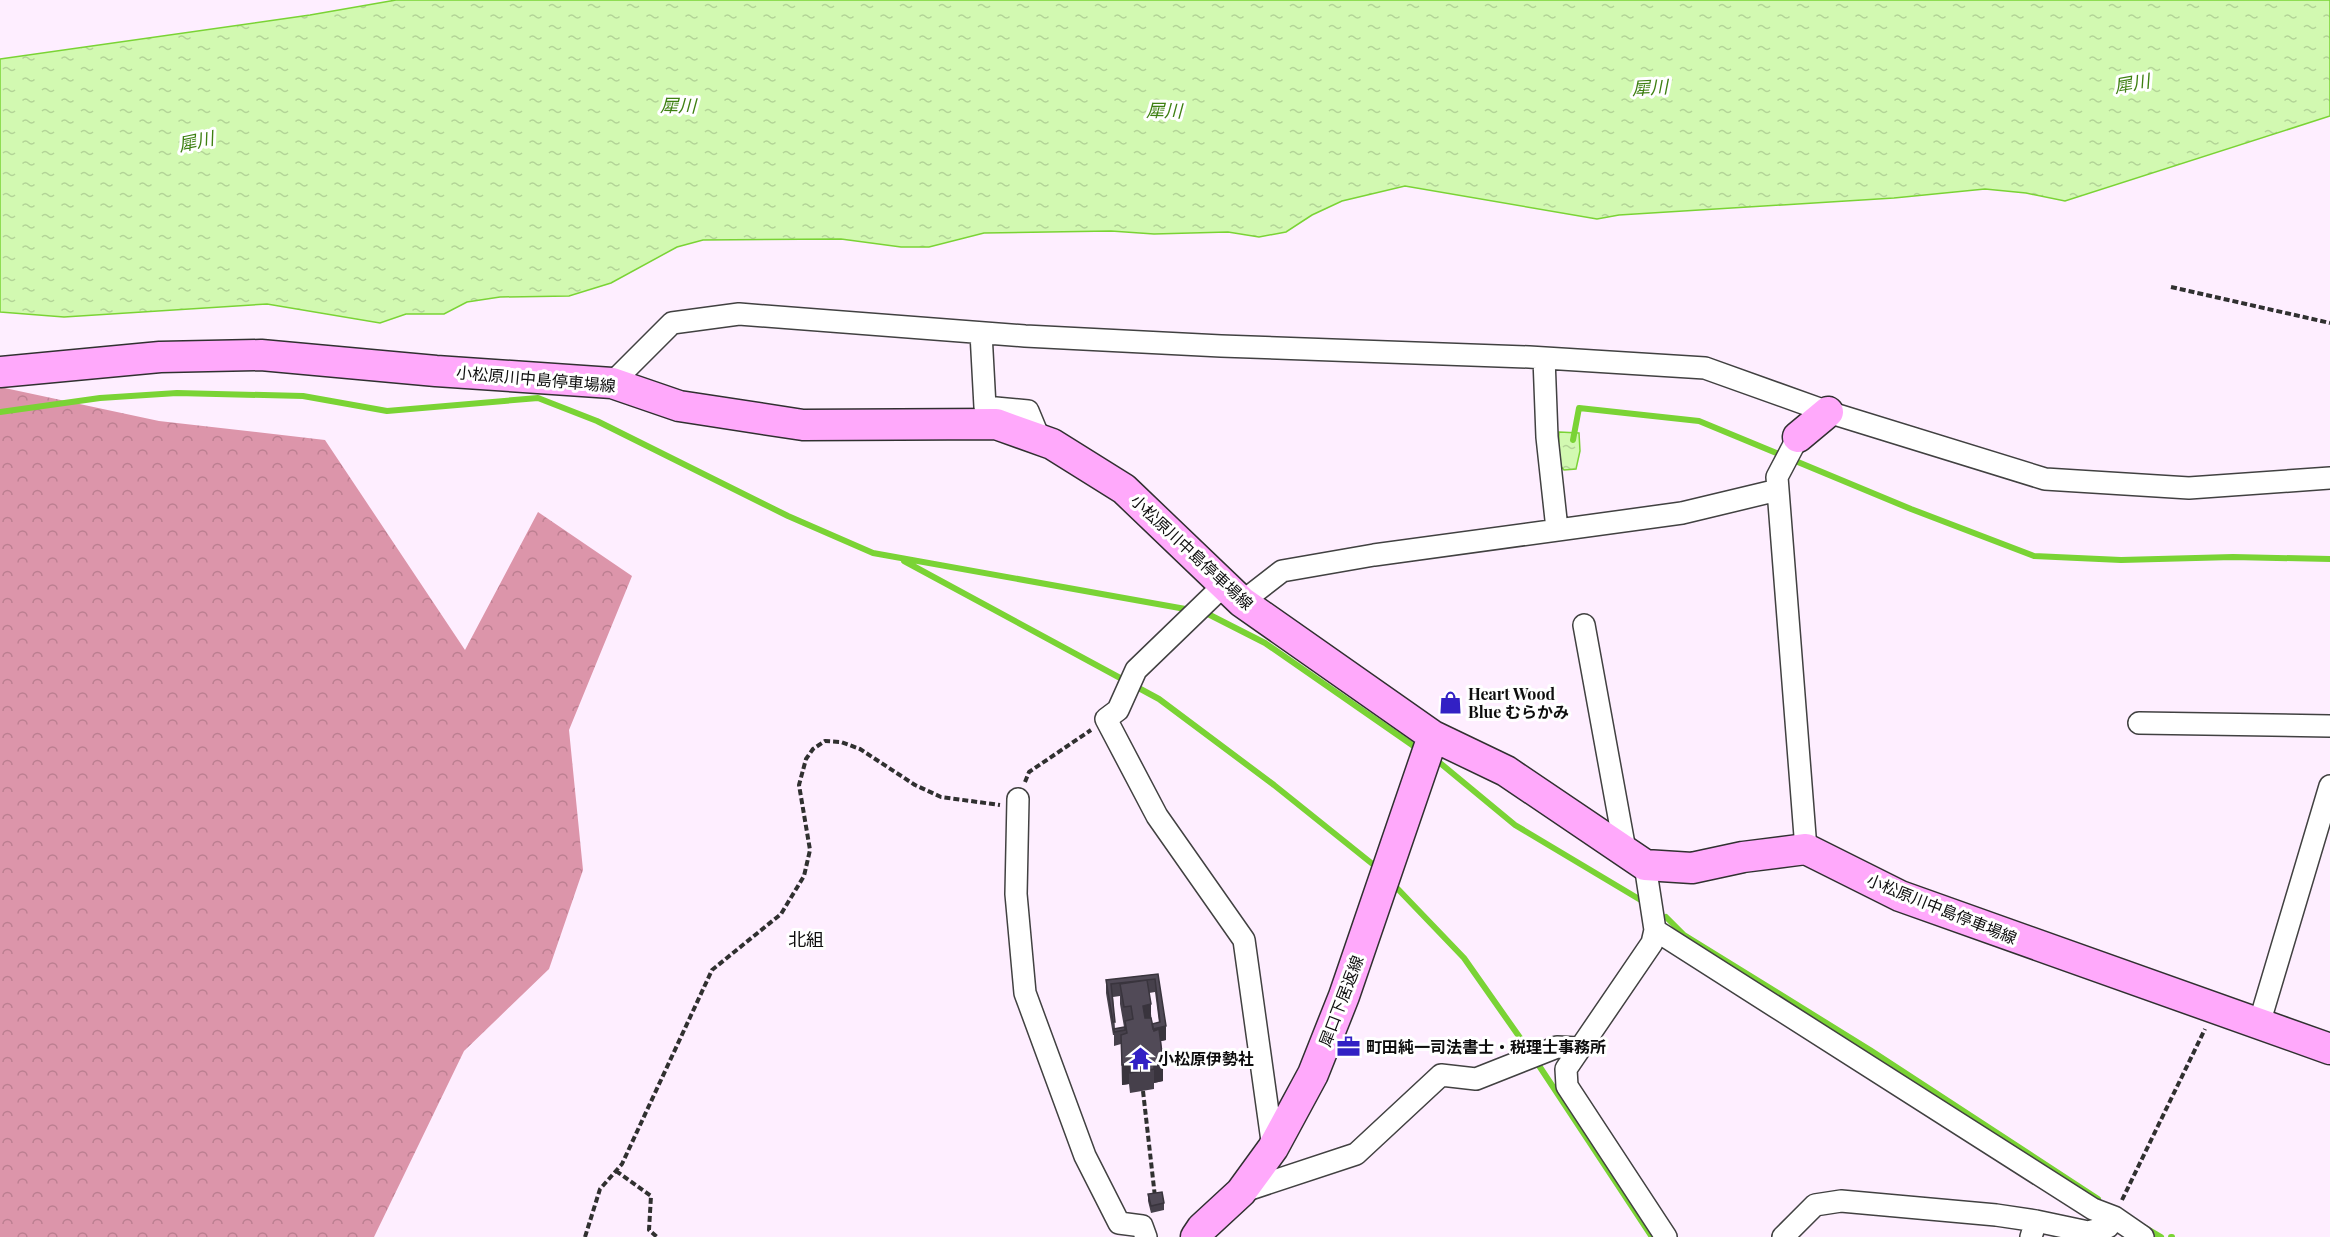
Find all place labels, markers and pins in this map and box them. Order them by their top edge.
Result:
place label: Heart Wood Blue むらかみ [1468,683,1569,722]
shop icon: Heart Wood Blue むらかみ [1437,690,1463,716]
office icon: 町田純一司法書士・税理士事務所 [1335,1034,1361,1060]
place label: 町田純一司法書士・税理士事務所 [1366,1036,1606,1057]
temple icon: 小松原伊勢社 [1127,1046,1153,1072]
place label: 小松原伊勢社 [1158,1048,1254,1069]

